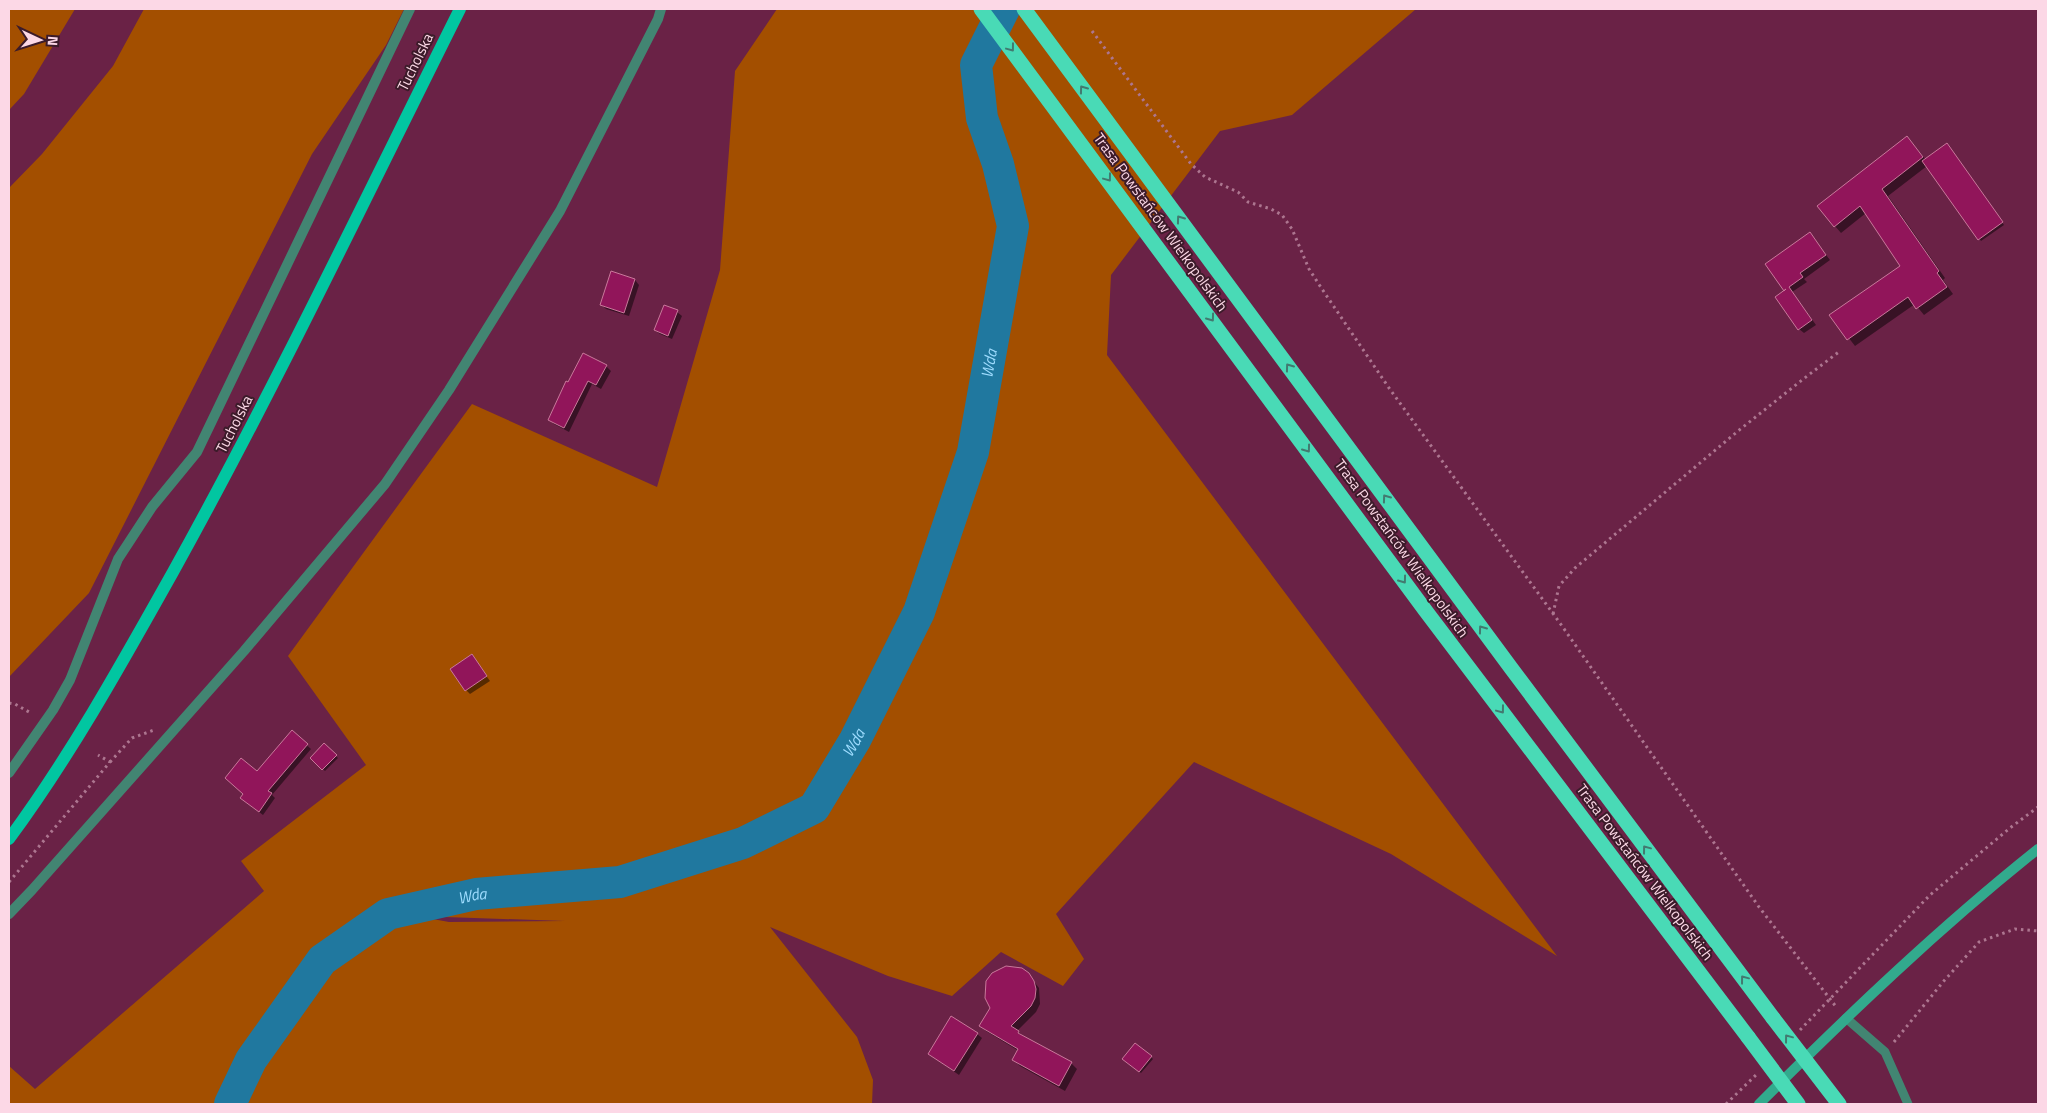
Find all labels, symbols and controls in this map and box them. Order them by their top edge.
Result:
north arrow [15,15,65,65]
street label: Tucholska [391,29,439,95]
text: N [43,35,64,47]
one-way arrow [1005,42,1013,51]
one-way arrow [1081,86,1089,95]
street label: Trasa Powstańców Wielkopolskich [1088,128,1234,316]
one-way arrow [1102,172,1110,181]
one-way arrow [1177,215,1186,225]
one-way arrow [1205,312,1214,322]
water label: Wda [974,346,1003,380]
one-way arrow [1286,363,1295,373]
street label: Tucholska [210,391,259,457]
one-way arrow [1301,443,1310,453]
street label: Trasa Powstańców Wielkopolskich [1329,454,1475,642]
one-way arrow [1383,495,1391,504]
one-way arrow [1397,574,1406,584]
one-way arrow [1479,625,1488,635]
one-way arrow [1495,704,1503,713]
water label: Wda [836,724,871,761]
street label: Trasa Powstańców Wielkopolskich [1571,779,1719,965]
one-way arrow [1643,845,1652,855]
water label: Wda [455,881,488,910]
one-way arrow [1741,976,1749,985]
one-way arrow [1785,1034,1794,1044]

